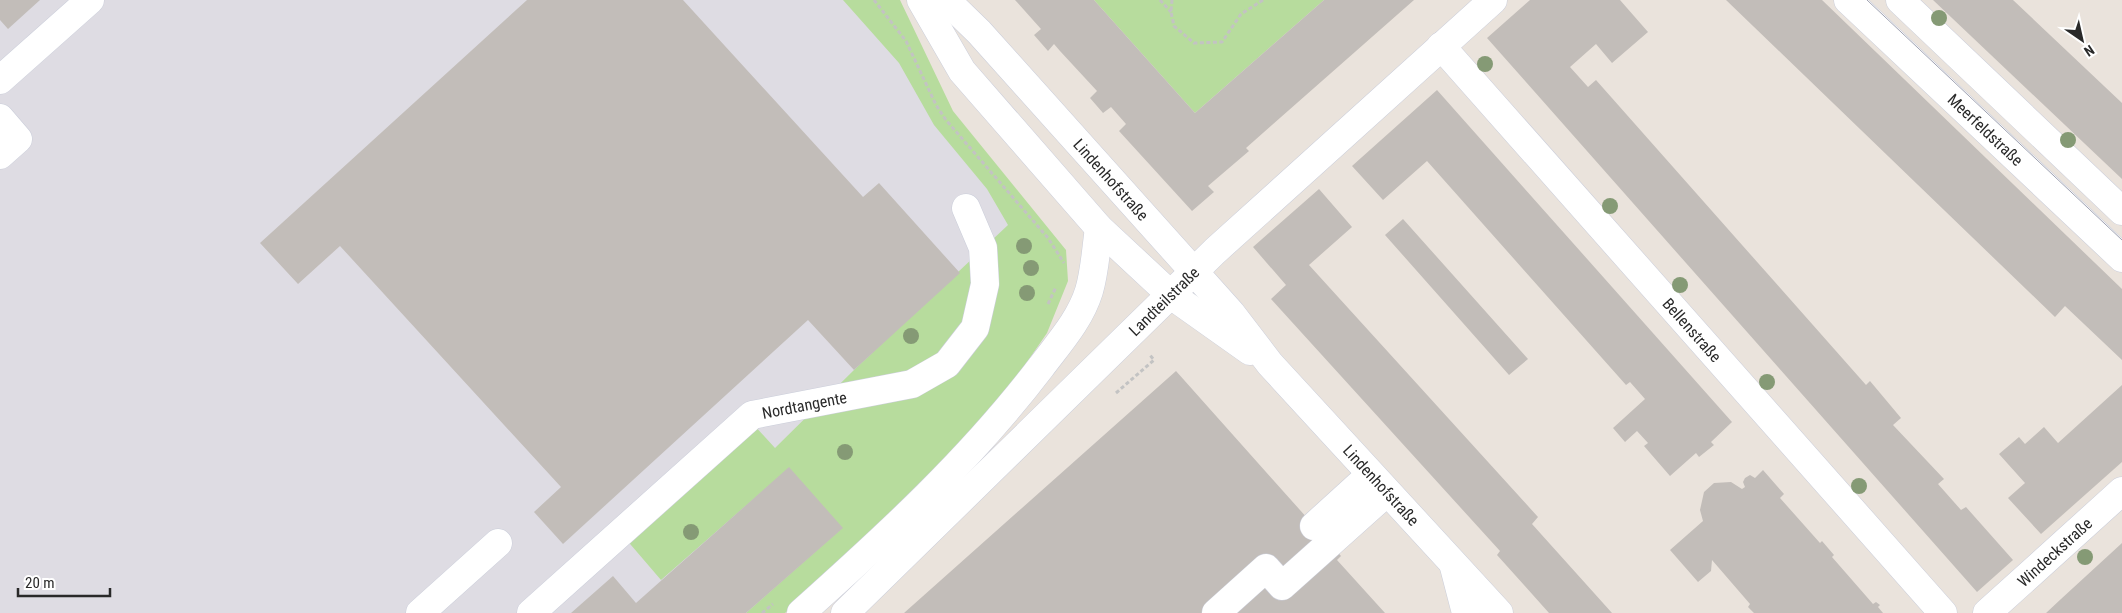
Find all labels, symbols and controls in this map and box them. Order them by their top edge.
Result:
north arrow [2057,15,2107,65]
text: N [2081,42,2097,60]
street label: Meerfeldstraße [1944,90,2027,169]
street label: Lindenhofstraße [1070,135,1153,224]
street label: Landteilstraße [1125,263,1203,340]
street label: Bellenstraße [1659,294,1726,366]
street label: Nordtangente [760,387,848,422]
street label: Lindenhofstraße [1339,441,1423,529]
street label: Windeckstraße [2013,513,2096,590]
scale bar [18,566,110,598]
text: 20 m [25,574,55,592]

